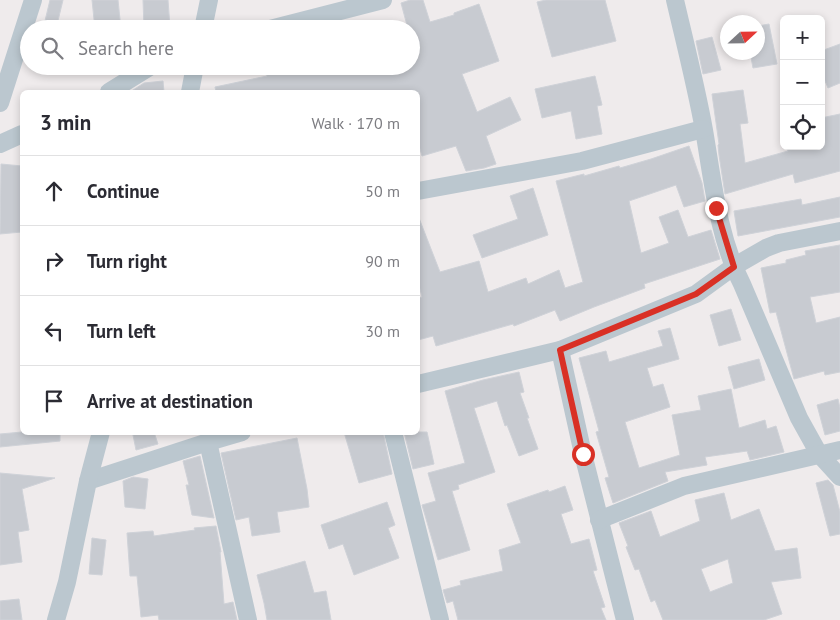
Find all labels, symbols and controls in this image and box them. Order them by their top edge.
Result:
north arrow [720,15,765,60]
map controls [780,15,825,150]
button: + [780,15,825,60]
search box [20,20,420,75]
icon: search [38,34,66,62]
text: Search here [78,36,174,60]
button: − [780,60,825,105]
button: locate [780,105,825,150]
text: 3 min [40,109,91,136]
text: Walk · 170 m [311,113,400,133]
icon: ahead [40,177,68,205]
text: Continue [87,179,159,203]
text: 50 m [365,181,400,201]
route end [705,197,728,220]
icon: right [40,247,68,275]
text: Turn right [87,249,167,273]
text: 90 m [365,251,400,271]
icon: left [40,317,68,345]
text: Turn left [87,319,156,343]
text: 30 m [365,321,400,341]
icon: arrive [40,387,68,415]
text: Arrive at destination [87,389,253,413]
route start [572,443,595,466]

